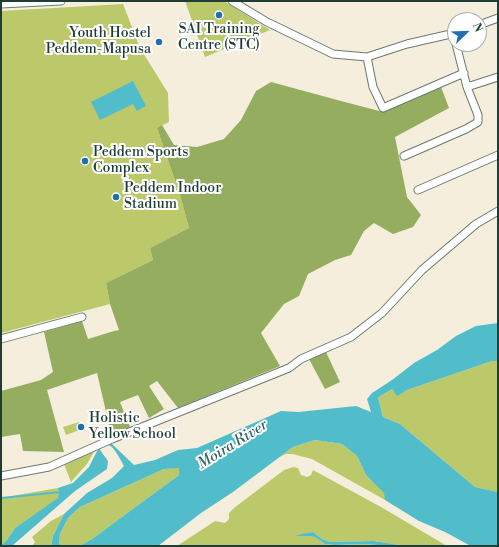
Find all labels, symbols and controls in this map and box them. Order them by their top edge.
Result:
marker: SAI Training Centre (STC) [214,10,224,20]
north arrow [447,12,487,52]
text: N [469,21,485,34]
place label: SAI Training Centre (STC) [178,22,260,54]
place label: Youth Hostel Peddem-Mapusa [46,26,151,58]
marker: Youth Hostel Peddem-Mapusa [154,37,164,47]
place label: Peddem Sports Complex [93,145,188,178]
marker: Peddem Sports Complex [80,156,90,166]
place label: Peddem Indoor Stadium [124,181,221,214]
marker: Peddem Indoor Stadium [111,192,121,202]
place label: Holistic Yellow School [89,411,176,444]
water label: Moira River [195,416,271,474]
marker: Holistic Yellow School [76,422,86,432]

